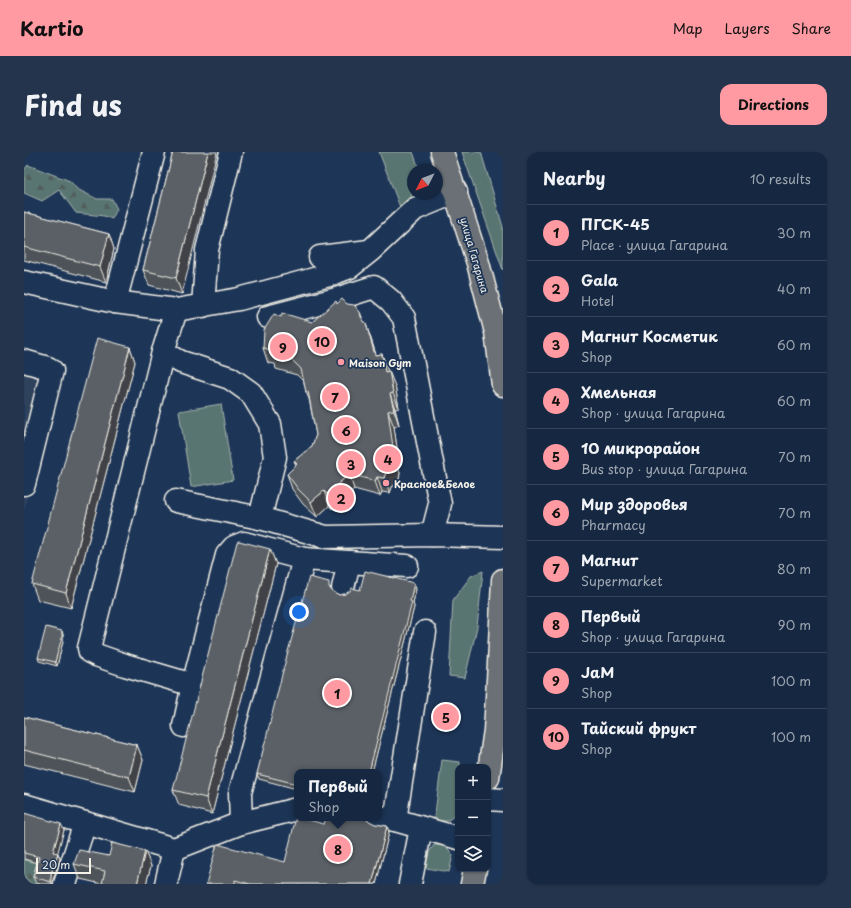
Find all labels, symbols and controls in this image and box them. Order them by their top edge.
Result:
text: Kartio [20,14,83,42]
text: Map [673,18,703,39]
text: Layers [725,18,770,39]
text: Share [792,18,831,39]
text: Find us [24,83,122,126]
button: Directions [720,84,827,125]
north arrow [407,164,443,200]
text: Nearby [543,165,605,191]
text: 10 results [750,169,811,188]
text: ПГСК-45 [581,212,650,235]
street label: улица Гагарина [457,215,493,295]
text: 1 [553,223,559,242]
text: 30 m [777,223,811,242]
text: Place · улица Гагарина [581,235,728,254]
text: Gala [581,268,618,291]
text: 2 [551,279,561,298]
text: 40 m [777,279,811,298]
text: Hotel [581,291,614,310]
text: Магнит Косметик [581,324,718,347]
pin: 10 [309,326,335,356]
pin: 9 [270,332,296,362]
text: 3 [552,335,560,354]
text: 60 m [777,335,811,354]
text: Shop [581,347,612,366]
place label: Maison Gym [349,355,411,370]
marker: Maison Gym [336,357,346,367]
text: Хмельная [581,380,657,403]
pin: 7 [322,382,348,412]
text: 4 [552,391,560,410]
text: 60 m [777,391,811,410]
text: Shop · улица Гагарина [581,403,725,422]
pin: 6 [333,415,359,445]
text: 10 микрорайон [581,436,700,459]
pin: 4 [375,444,401,474]
text: 5 [552,447,560,466]
text: 70 m [778,447,811,466]
pin: 3 [338,449,364,479]
text: Bus stop · улица Гагарина [581,459,747,478]
place label: Красное&Белое [394,476,475,491]
marker: Красное&Белое [381,478,391,488]
pin: 2 [328,483,354,513]
text: Мир здоровья [581,492,688,515]
text: 6 [551,503,561,522]
text: 70 m [778,503,811,522]
text: Pharmacy [581,515,646,534]
text: Магнит [581,548,638,571]
text: 7 [552,559,560,578]
text: 80 m [777,559,811,578]
text: Supermarket [581,571,663,590]
your location [289,602,309,622]
text: Первый [581,604,641,627]
text: 8 [552,615,560,634]
text: 90 m [778,615,811,634]
text: Shop · улица Гагарина [581,627,725,646]
text: JaM [581,660,614,683]
text: 9 [552,671,560,690]
text: 100 m [771,671,811,690]
pin: 1 [324,678,350,708]
text: Shop [581,683,612,702]
pin: 5 [433,702,459,732]
text: Тайский фрукт [581,716,696,739]
text: 10 [548,727,564,746]
text: 100 m [771,727,811,746]
text: Shop [581,739,612,758]
map controls [455,764,491,872]
button: + [455,764,491,800]
popup [294,769,382,821]
text: Первый [308,774,368,797]
text: Shop [308,797,339,816]
button: − [455,800,491,836]
pin: 8 [325,834,351,864]
button: layers [455,836,491,872]
scale bar [36,856,91,875]
text: 20 m [42,856,70,873]

